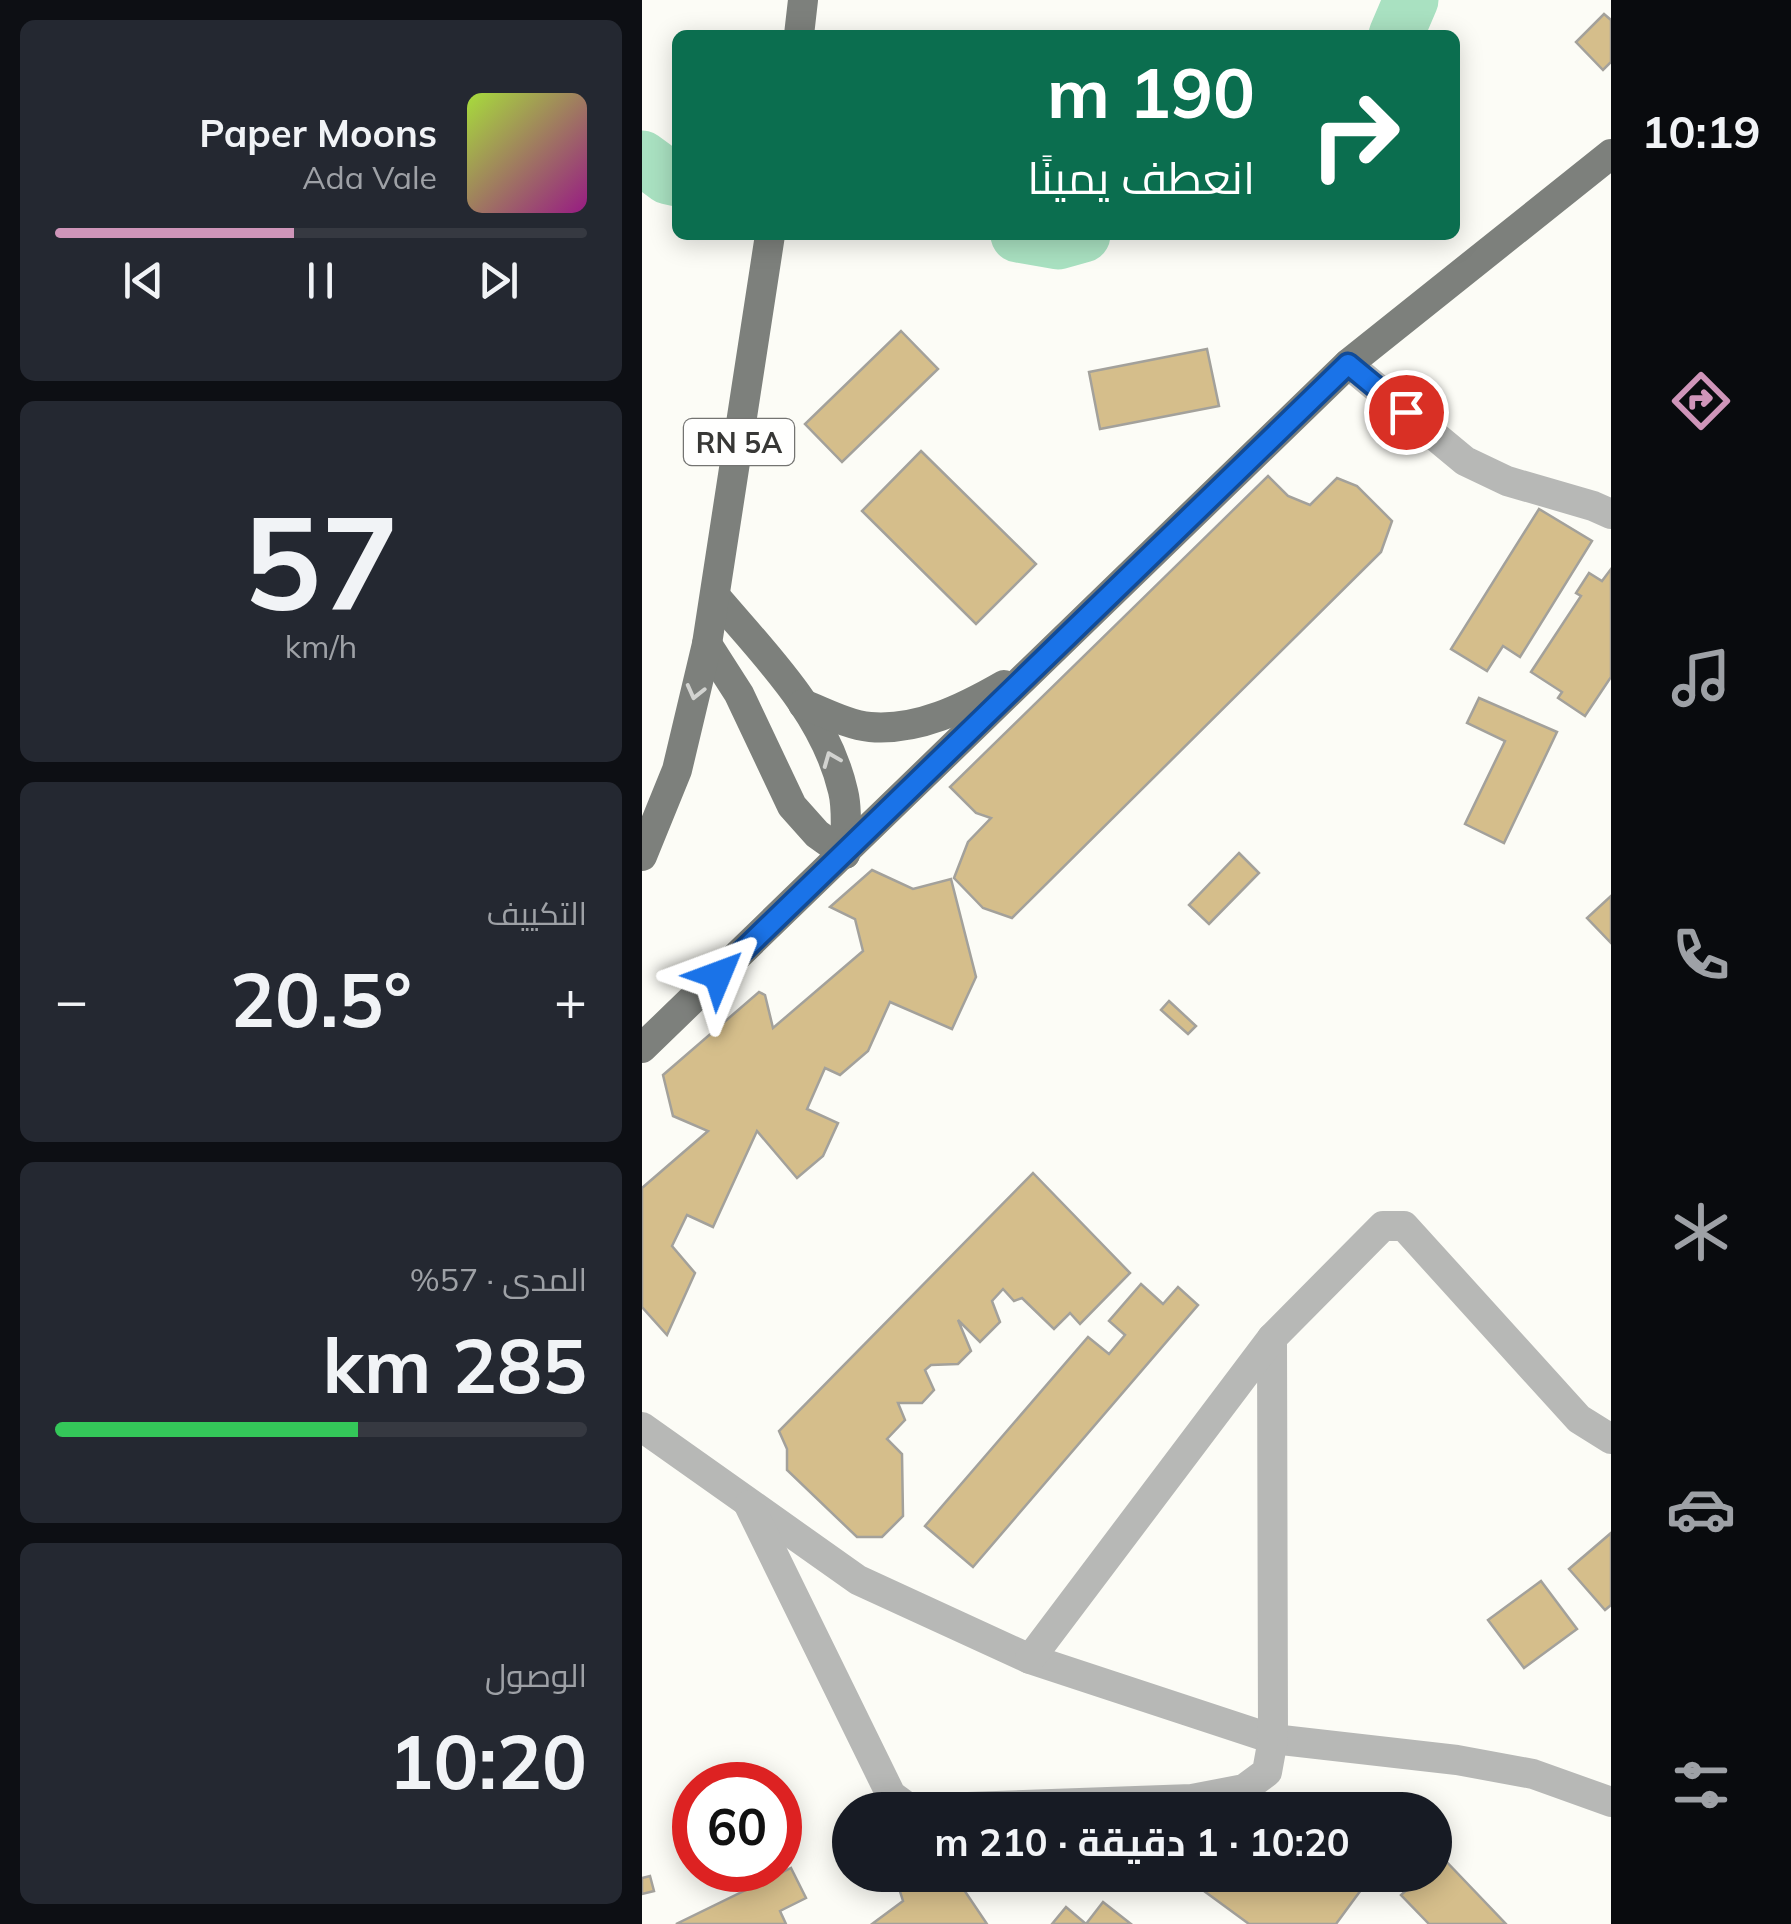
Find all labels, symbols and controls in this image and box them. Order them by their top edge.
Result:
text: 190 m [1047,48,1255,136]
icon: right [1290,70,1420,200]
text: 10:19 [1641,103,1761,159]
text: Paper Moons [199,109,437,157]
text: انعطف يمينًا [1027,149,1255,205]
text: Ada Vale [302,157,437,197]
icon: previous [116,253,171,308]
icon: pause [293,253,348,308]
icon: next [471,253,526,308]
icon: directions [1666,366,1736,436]
pin [1364,370,1449,455]
icon: arrive [1379,385,1434,440]
road number: RN 5A [684,419,794,465]
text: 57 [243,479,399,643]
text: km/h [285,626,357,666]
icon: music [1666,643,1736,713]
one-way arrow [686,683,707,700]
one-way arrow [823,751,843,769]
text: التكييف [487,893,587,933]
icon: phone [1666,920,1736,990]
position arrow [666,923,770,1027]
text: 20.5° [230,952,412,1046]
text: − [55,965,88,1034]
text: + [554,965,587,1034]
icon: climate [1666,1197,1736,1267]
text: المدى · 57% [410,1259,587,1299]
text: 285 km [323,1318,587,1412]
icon: car [1666,1474,1736,1544]
text: الوصول [485,1655,587,1695]
text: 10:20 [388,1714,587,1808]
icon: filters [1666,1750,1736,1820]
speed limit sign: 60 [672,1762,802,1892]
text: 10:20 · 1 دقيقة · 210 m [934,1818,1350,1866]

